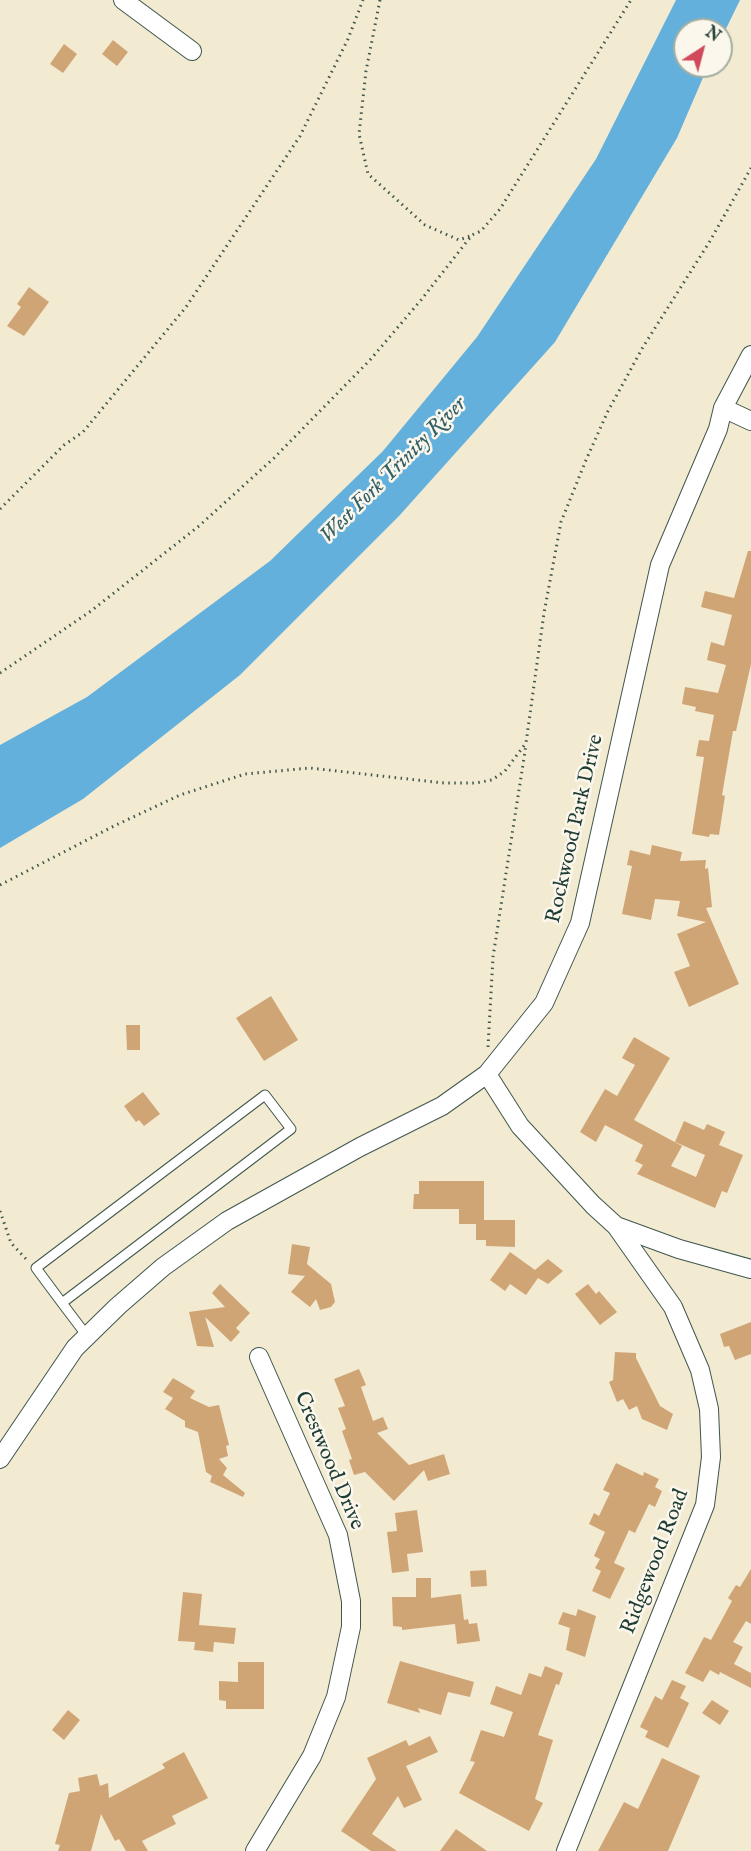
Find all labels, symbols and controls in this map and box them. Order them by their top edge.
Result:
north arrow [673,18,733,78]
text: N [701,23,724,47]
water label: West Fork Trinity River [315,392,473,550]
street label: Rockwood Park Drive [542,732,610,926]
street label: Crestwood Drive [288,1388,368,1534]
street label: Ridgewood Road [617,1486,695,1638]

